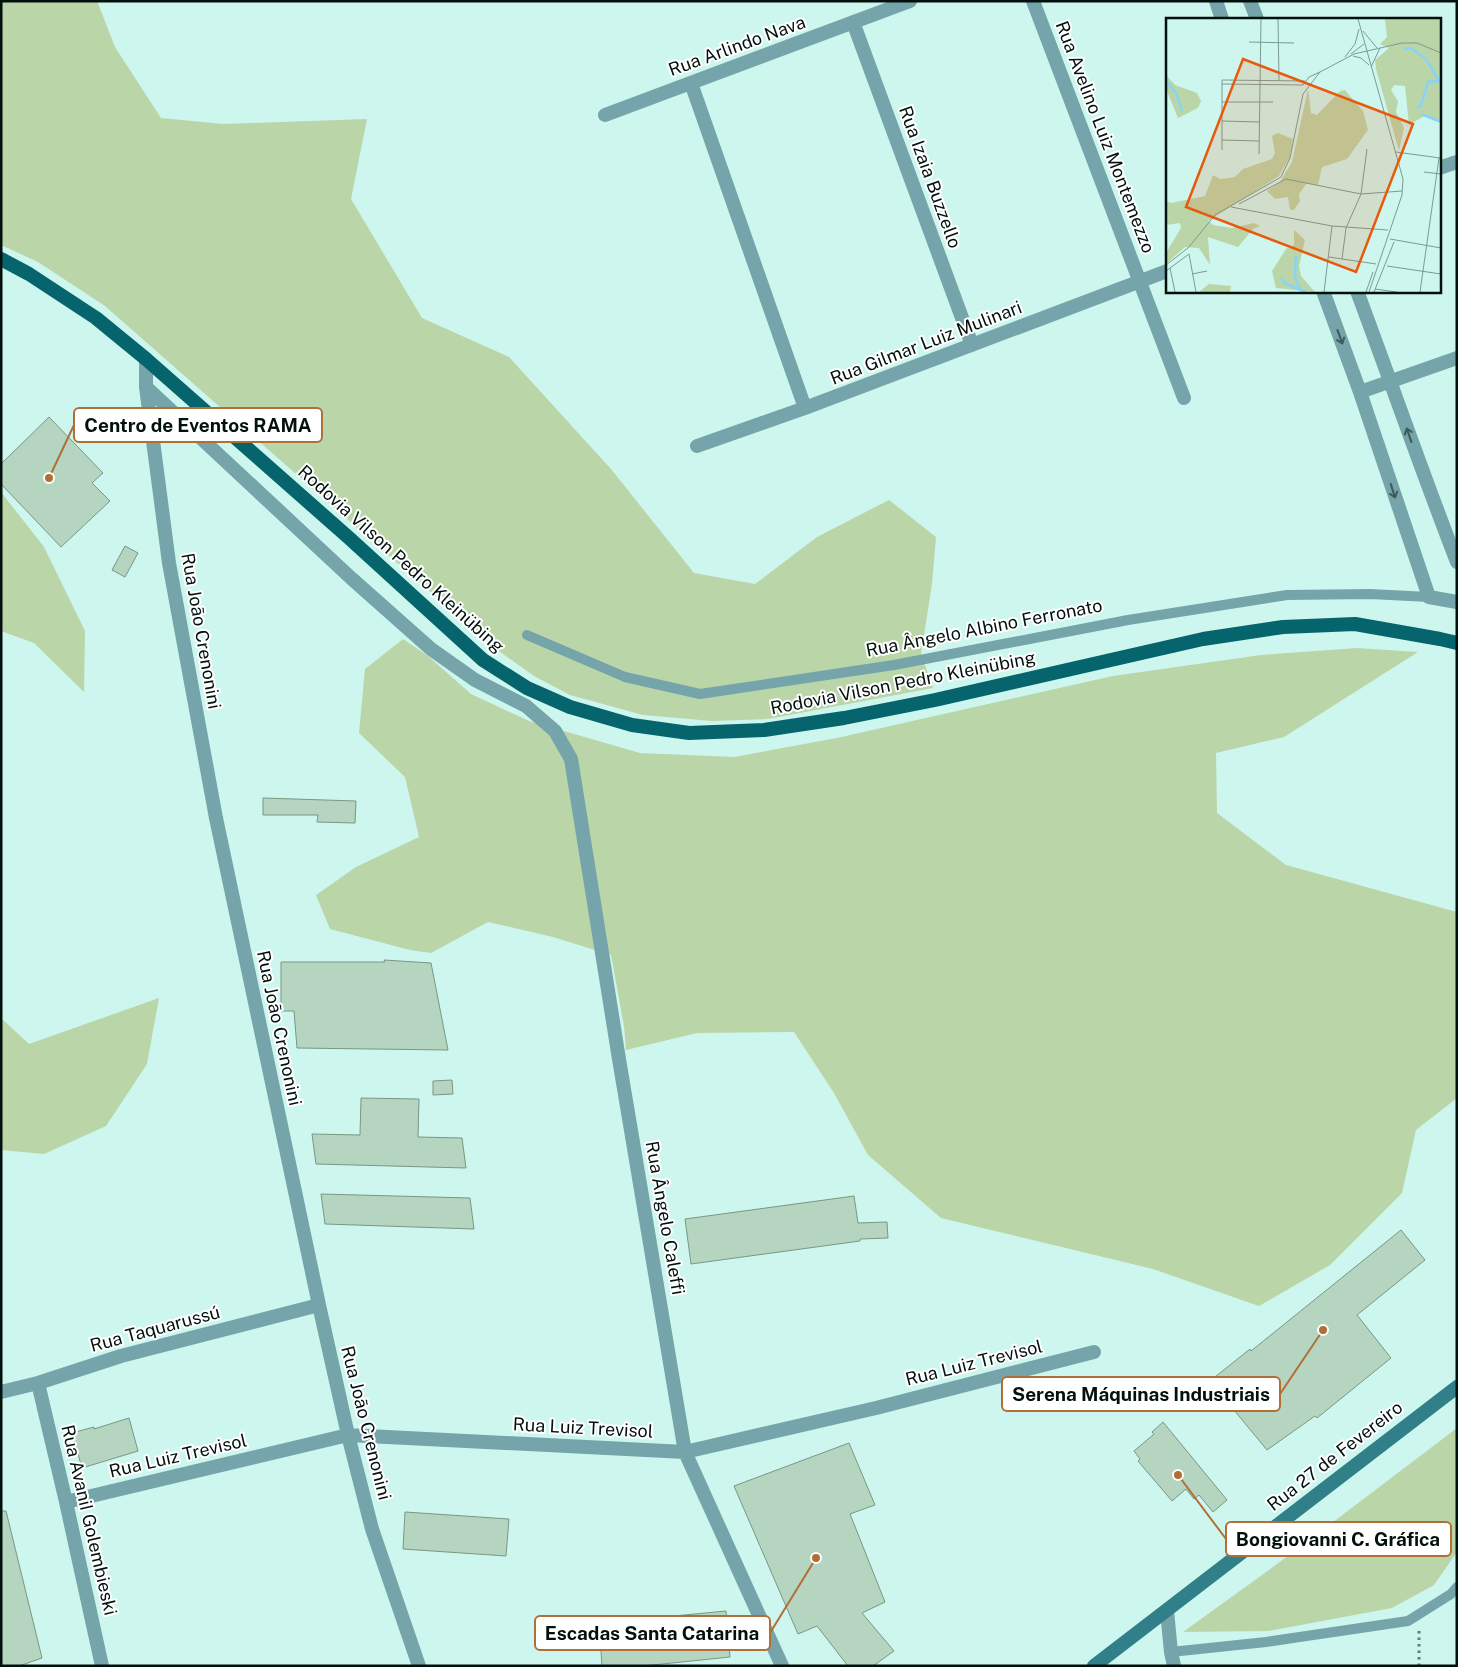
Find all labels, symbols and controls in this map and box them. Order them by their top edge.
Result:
street label: Rua Arlindo Nava [666,11,808,80]
street label: Rua Avelino Luiz Montemezzo [1051,18,1160,256]
inset map [1166,18,1440,292]
street label: Rua Izaia Buzzello [895,103,966,251]
street label: Rua Gilmar Luiz Mulinari [827,296,1025,389]
one-way arrow [1336,329,1345,344]
callout: Centro de Eventos RAMA [74,408,322,442]
text: Centro de Eventos RAMA [84,414,312,436]
one-way arrow [1404,427,1413,443]
street label: Rodovia Vilson Pedro Kleinübing [294,461,509,657]
one-way arrow [1389,482,1398,498]
street label: Rua João Crenonini [177,551,226,711]
street label: Rua Ângelo Albino Ferronato [864,594,1104,661]
street label: Rodovia Vilson Pedro Kleinübing [769,646,1037,719]
street label: Rua João Crenonini [253,948,306,1107]
street label: Rua Ângelo Caleffi [642,1139,689,1296]
street label: Rua Taquarussú [88,1301,222,1356]
street label: Rua Luiz Trevisol [903,1335,1045,1390]
street label: Rua João Crenonini [337,1344,396,1502]
callout: Serena Máquinas Industriais [1002,1377,1280,1411]
text: Serena Máquinas Industriais [1012,1383,1270,1405]
street label: Rua 27 de Fevereiro [1263,1396,1407,1515]
street label: Rua Luiz Trevisol [512,1413,654,1442]
street label: Rua AvaniI Golembieski [57,1423,122,1617]
street label: Rua Luiz Trevisol [107,1429,249,1482]
callout: Bongiovanni C. Gráfica [1226,1522,1451,1556]
text: Bongiovanni C. Gráfica [1236,1528,1440,1550]
callout: Escadas Santa Catarina [535,1616,770,1650]
text: Escadas Santa Catarina [545,1622,759,1644]

